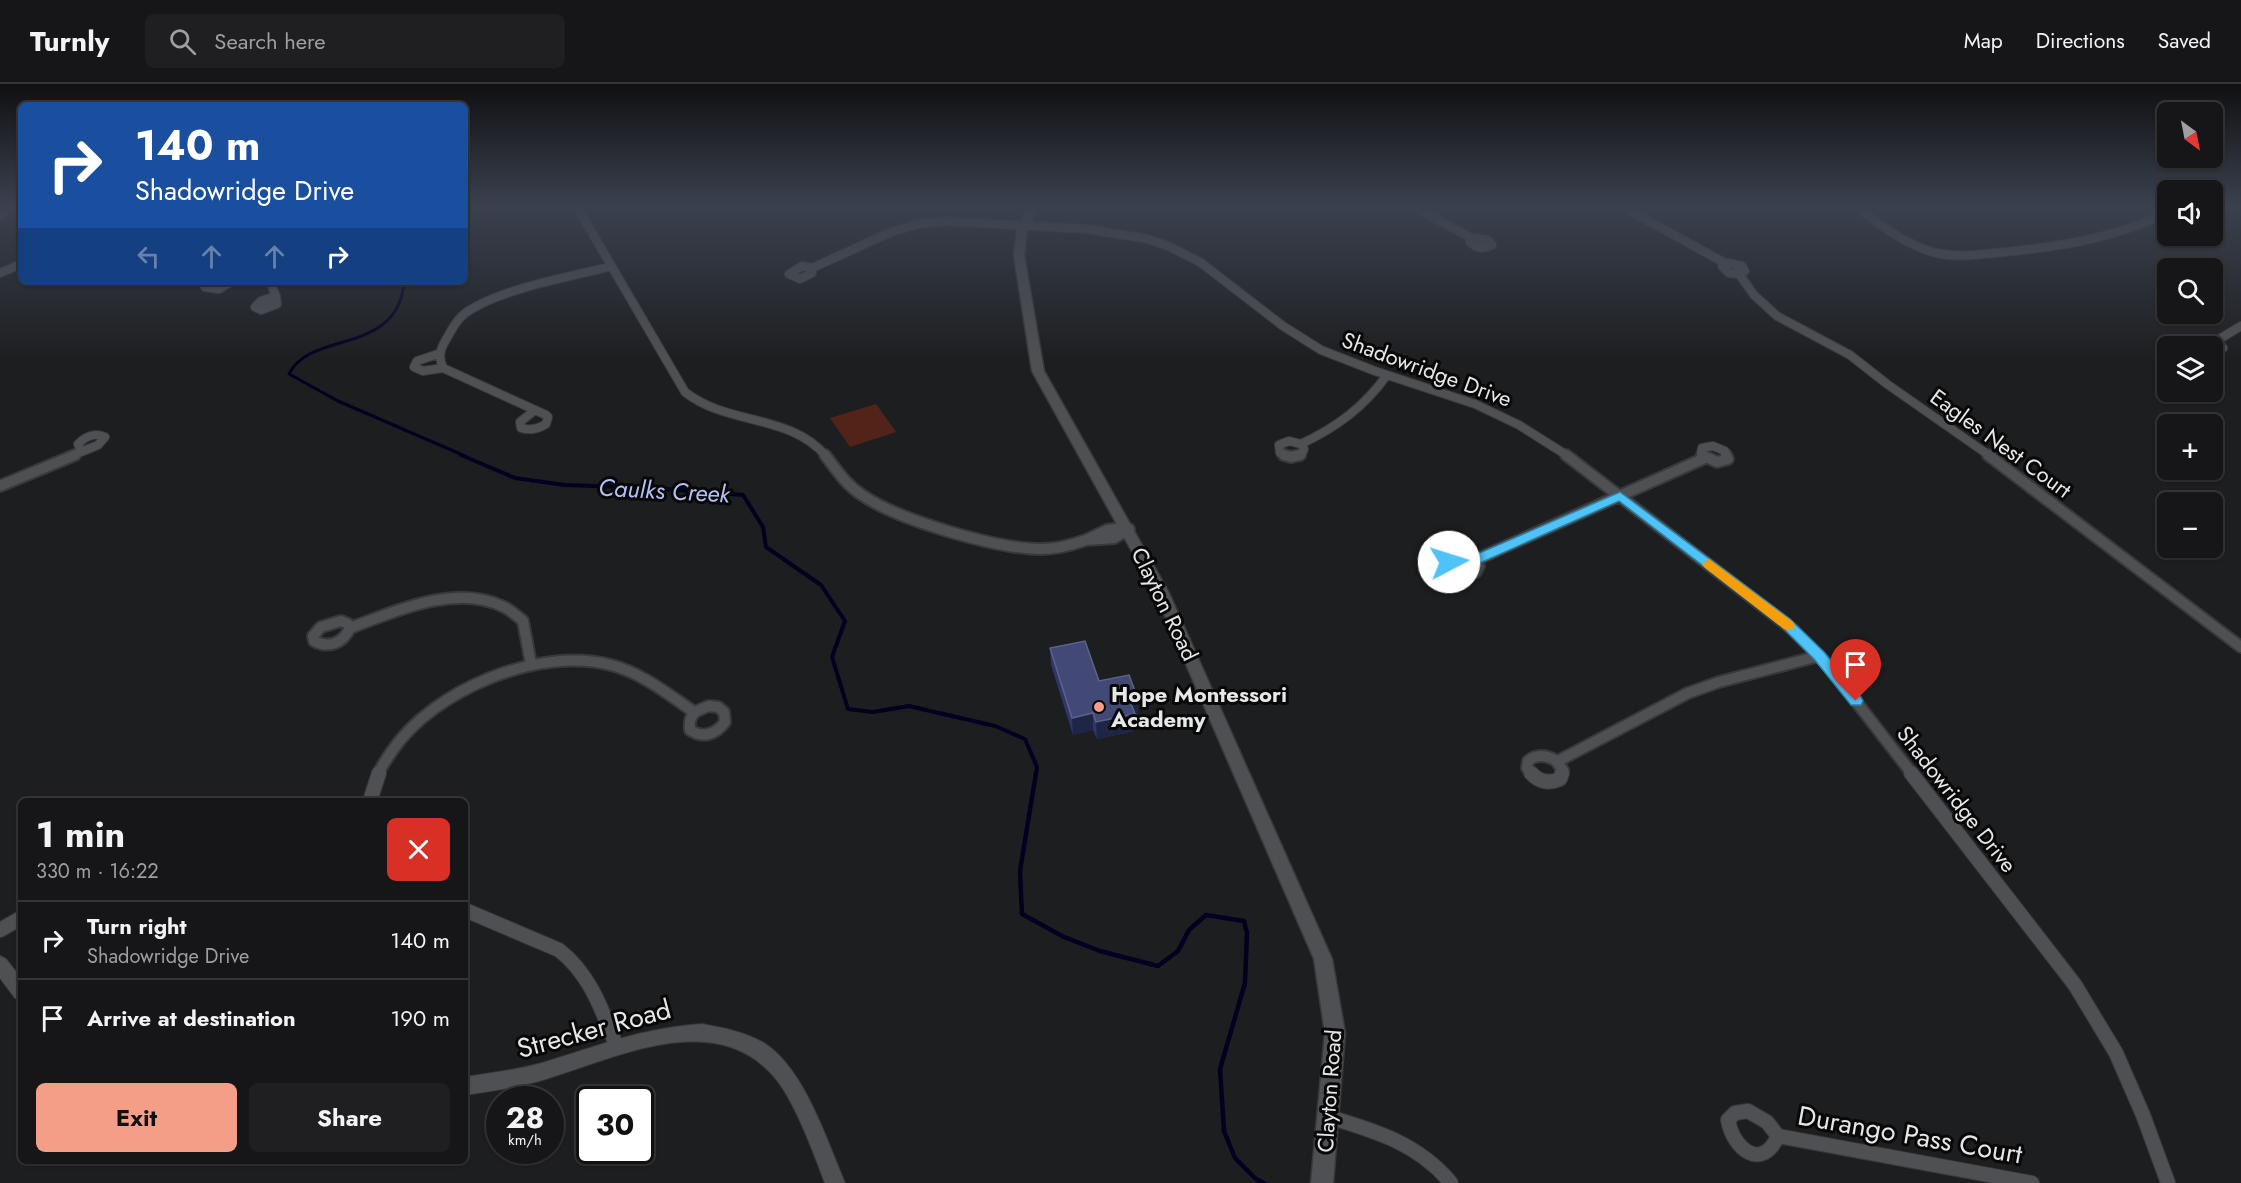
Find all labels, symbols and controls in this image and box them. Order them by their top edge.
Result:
search box [145,14,565,68]
text: Turnly [30,21,109,62]
icon: search [166,25,199,58]
text: Search here [214,25,326,57]
text: Map [1964,26,2003,56]
text: Directions [2036,26,2125,56]
text: Saved [2158,26,2211,56]
north arrow [2157,102,2223,168]
map controls [2157,102,2223,558]
text: 140 m [135,115,261,176]
icon: right [36,126,114,204]
text: Shadowridge Drive [135,171,354,210]
button: sound [2157,180,2223,246]
icon: left [132,240,165,273]
icon: ahead [195,240,228,273]
icon: ahead [258,240,291,273]
icon: right [321,240,354,273]
button: search [2157,258,2223,324]
street label: Shadowridge Drive [1338,323,1516,415]
button: layers [2157,336,2223,402]
street label: Eagles Nest Court [1924,381,2079,506]
button: + [2157,414,2223,480]
water label: Caulks Creek [597,470,732,512]
button: − [2157,492,2223,558]
position arrow [1417,530,1481,594]
street label: Clayton Road [1124,542,1206,666]
pin [1830,639,1881,701]
icon: arrive [1839,648,1872,681]
place label: Hope Montessori Academy [1110,678,1287,735]
marker: Hope Montessori Academy [1092,700,1106,714]
street label: Shadowridge Drive [1889,719,2025,879]
text: 1 min [36,808,125,860]
button: close [387,818,450,881]
text: 330 m · 16:22 [36,857,159,886]
text: Turn right [87,910,187,942]
icon: right [36,924,69,957]
text: 140 m [390,924,450,956]
text: Shadowridge Drive [87,942,249,971]
street label: Strecker Road [513,989,675,1068]
icon: arrive [36,1002,69,1035]
text: Arrive at destination [87,1002,296,1034]
text: 190 m [390,1002,450,1034]
street label: Clayton Road [1309,1028,1349,1154]
button: Exit [36,1083,237,1152]
button: Share [249,1083,450,1152]
speed limit sign: 30 [576,1086,654,1164]
text: 28 [506,1096,544,1139]
street label: Durango Pass Court [1795,1096,2026,1174]
text: km/h [508,1129,542,1151]

